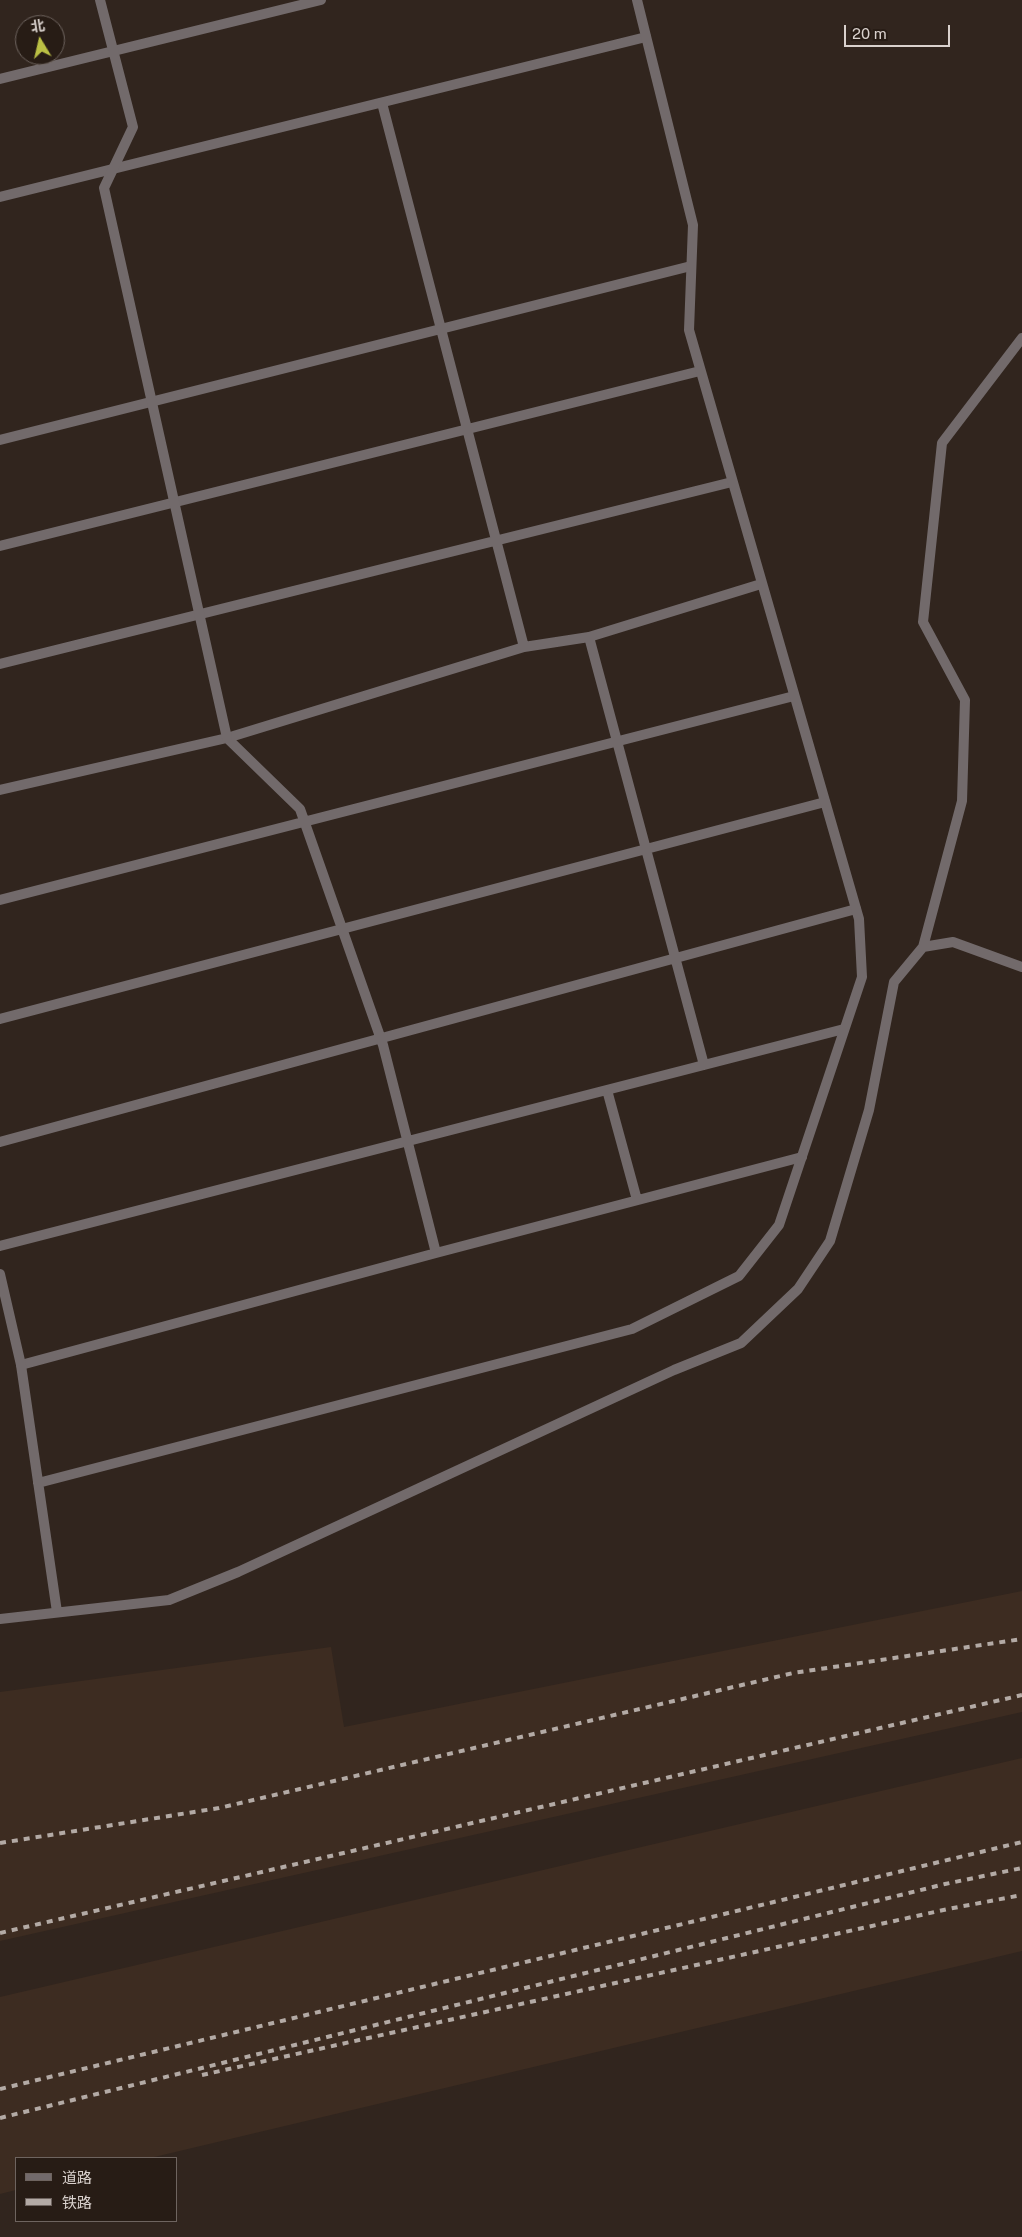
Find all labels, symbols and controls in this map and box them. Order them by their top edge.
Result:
north arrow [15,15,65,65]
scale bar [847,15,953,47]
text: 北 [30,17,46,35]
text: 20 m [852,25,887,42]
legend [15,2157,178,2222]
text: 道路 [62,2169,92,2186]
text: 铁路 [62,2194,92,2211]

